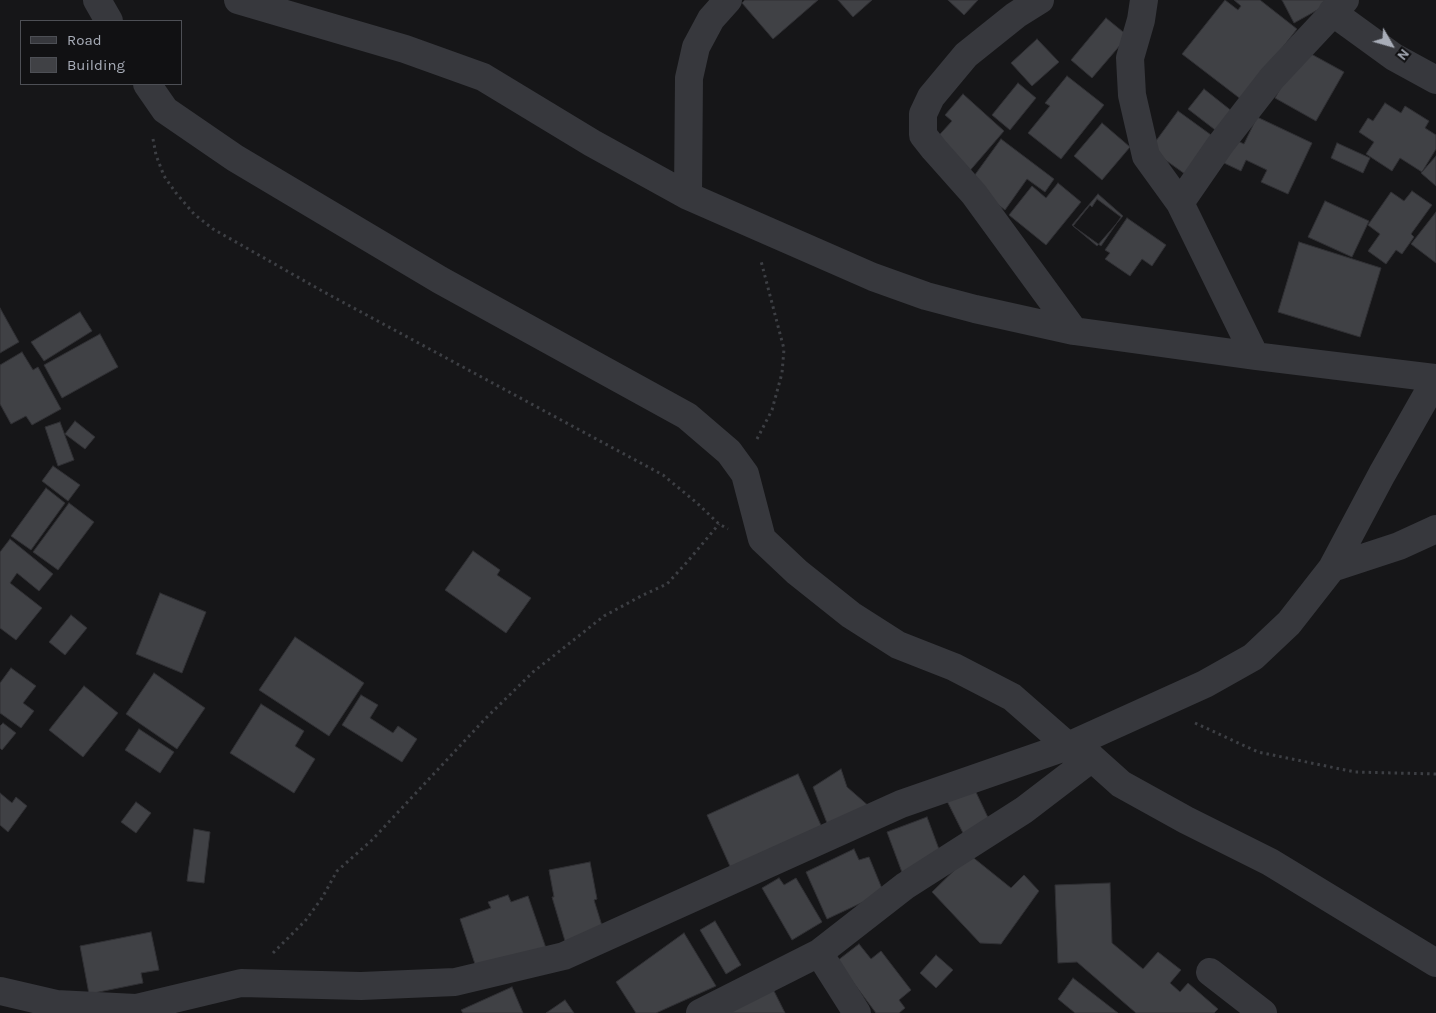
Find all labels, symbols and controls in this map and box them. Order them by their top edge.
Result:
legend [20,20,182,85]
north arrow [1366,20,1416,70]
text: Road [67,31,102,49]
text: N [1393,45,1413,64]
text: Building [67,56,125,74]

